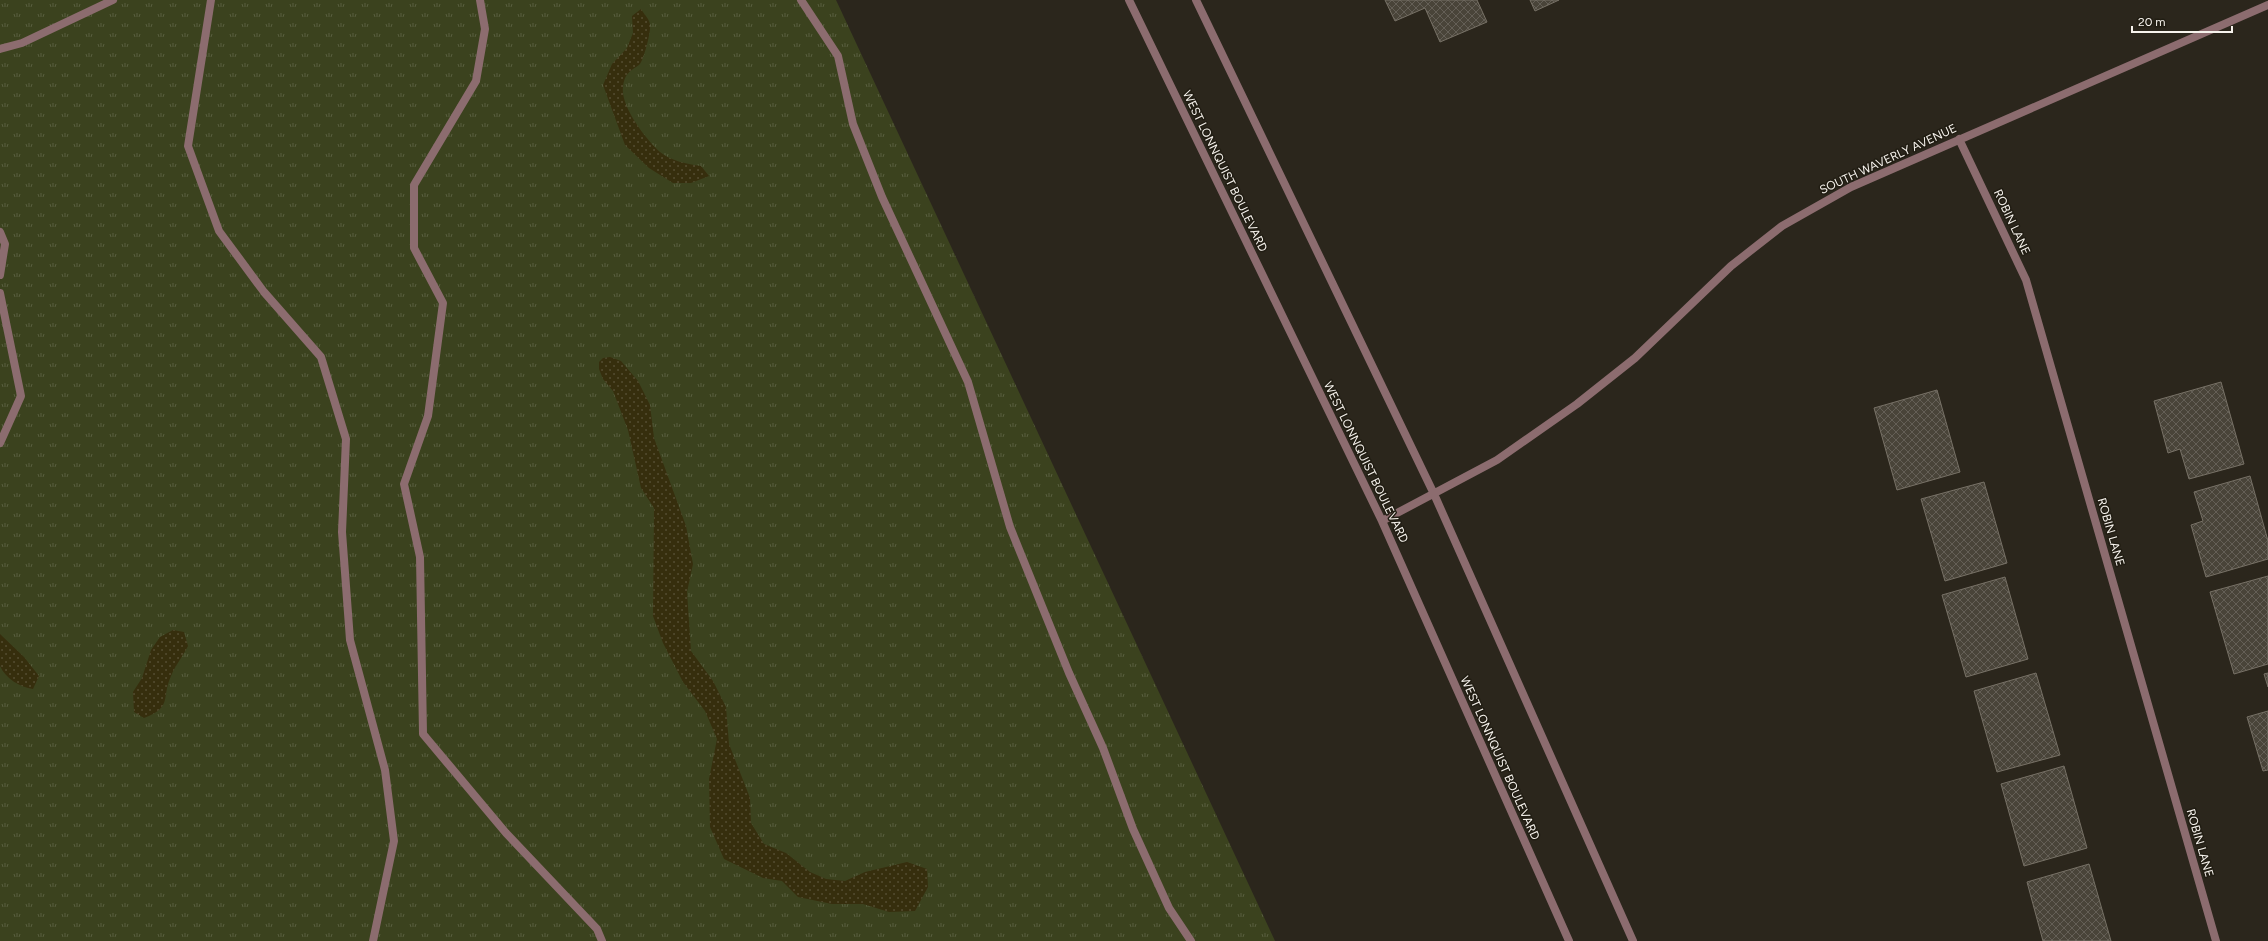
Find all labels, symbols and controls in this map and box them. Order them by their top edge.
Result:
scale bar [2132,8,2232,34]
text: 20 m [2138,15,2166,29]
street label: WEST LONNQUIST BOULEVARD [1180,88,1270,254]
street label: SOUTH WAVERLY AVENUE [1817,121,1959,197]
street label: ROBIN LANE [1991,187,2033,257]
street label: WEST LONNQUIST BOULEVARD [1321,379,1411,545]
street label: ROBIN LANE [2095,496,2127,568]
street label: WEST LONNQUIST BOULEVARD [1457,674,1543,842]
street label: ROBIN LANE [2184,807,2216,879]

